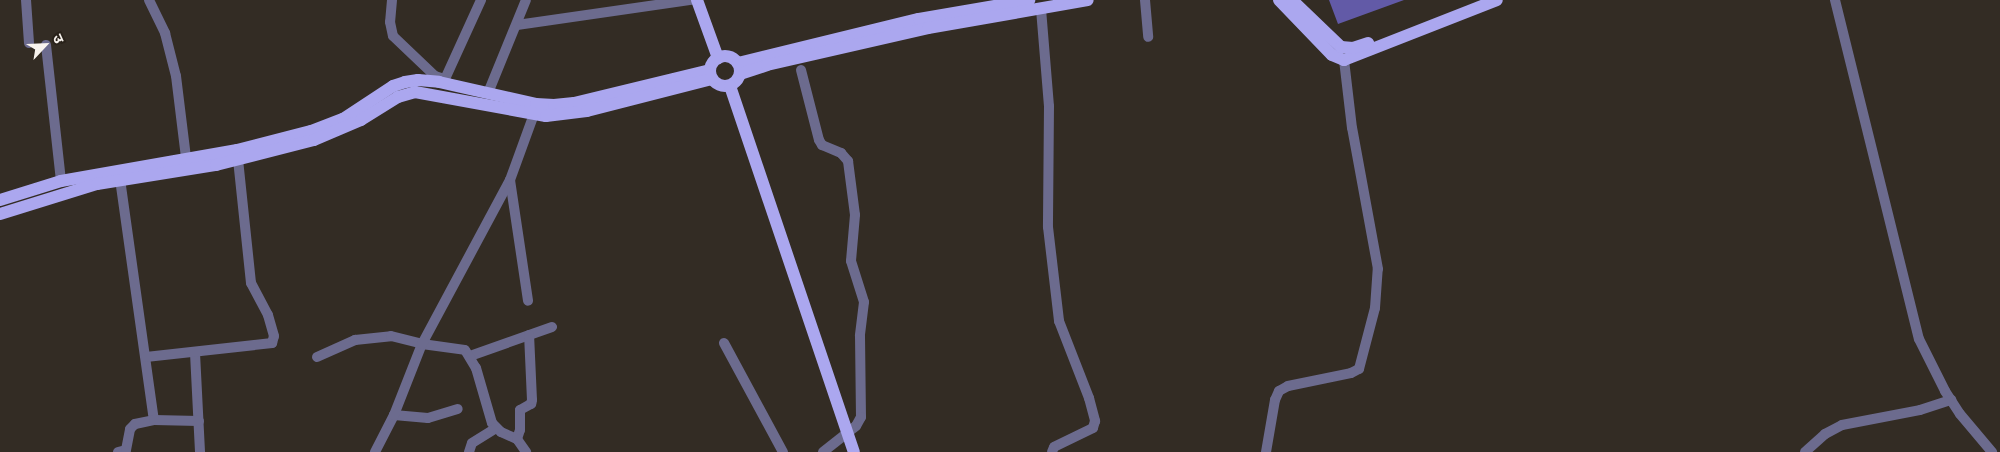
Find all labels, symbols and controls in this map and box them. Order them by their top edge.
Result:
north arrow [20,20,70,70]
text: उ [50,32,68,46]

